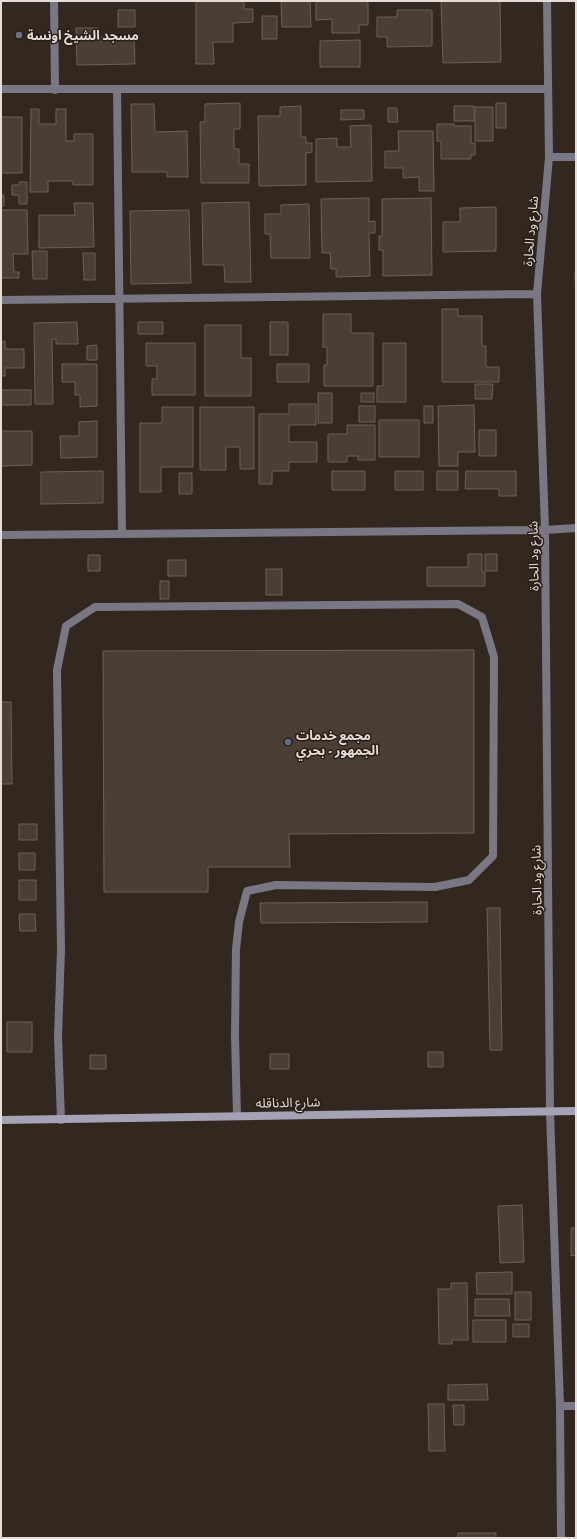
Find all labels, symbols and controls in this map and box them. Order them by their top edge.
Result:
place label: مسجد الشيخ اونسة [27,28,139,45]
marker: مسجد الشيخ اونسة [14,30,24,40]
street label: شارع ود الحارة [520,195,544,267]
street label: شارع ود الحارة [525,521,545,591]
place label: مجمع خدمات الجمهور - بحري [296,728,379,761]
marker: مجمع خدمات الجمهور - بحري [283,737,293,747]
street label: شارع ود الحارة [528,845,548,915]
street label: شارع الدناقله [256,1094,320,1114]

